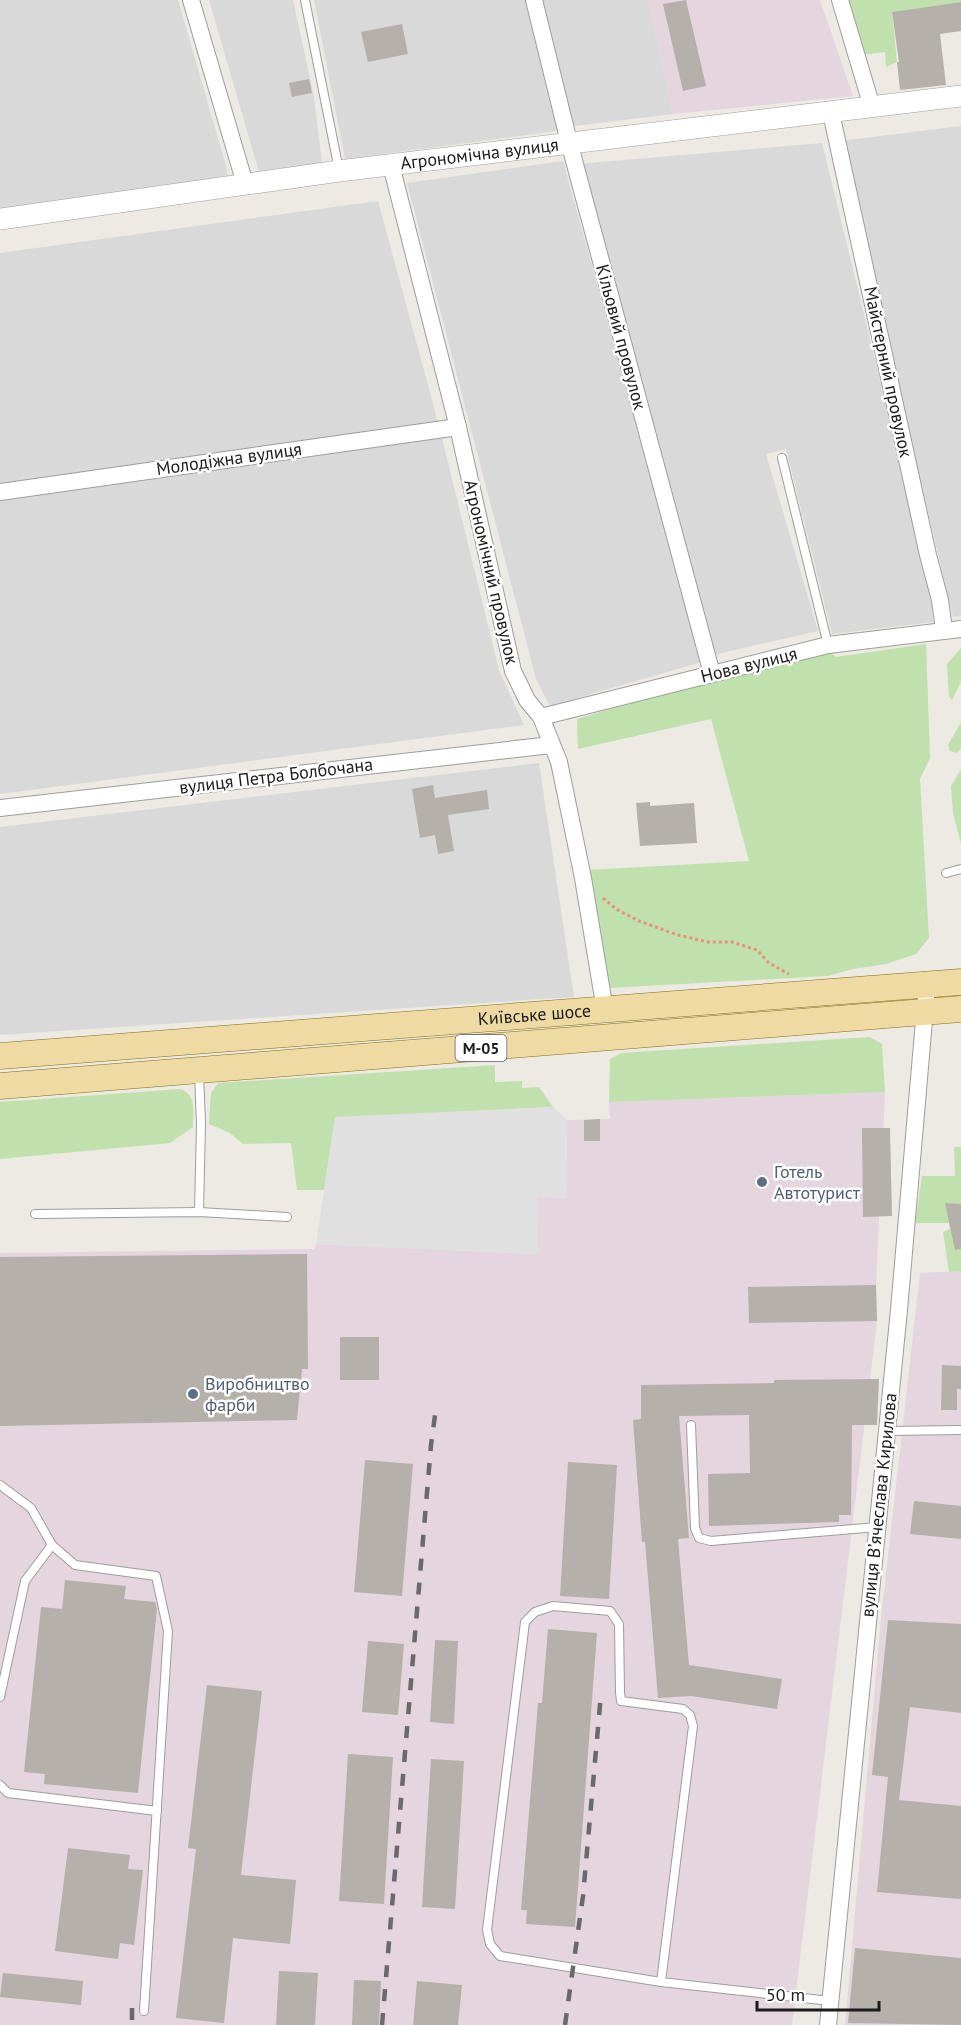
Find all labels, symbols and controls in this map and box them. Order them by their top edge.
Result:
street label: Агрономічна вулиця [399,133,560,174]
street label: Кільовий провулок [591,262,652,412]
street label: Майстерний провулок [859,284,918,460]
street label: Молодіжна вулиця [155,437,303,480]
street label: Агрономічний провулок [459,477,524,667]
street label: Нова вулиця [698,641,800,688]
street label: вулиця Петра Болбочана [178,752,374,799]
street label: Київське шосе [477,999,592,1030]
road number: М-05 [456,1035,506,1061]
place label: Готель Автотурист [774,1160,861,1204]
marker: Готель Автотурист [755,1175,769,1189]
place label: Виробництво фарби [205,1372,310,1416]
marker: Виробництво фарби [186,1387,200,1401]
street label: вулиця Вʼячеслава Кирилова [855,1392,902,1618]
scale bar [757,1974,878,2012]
text: 50 m [766,1983,805,2006]

